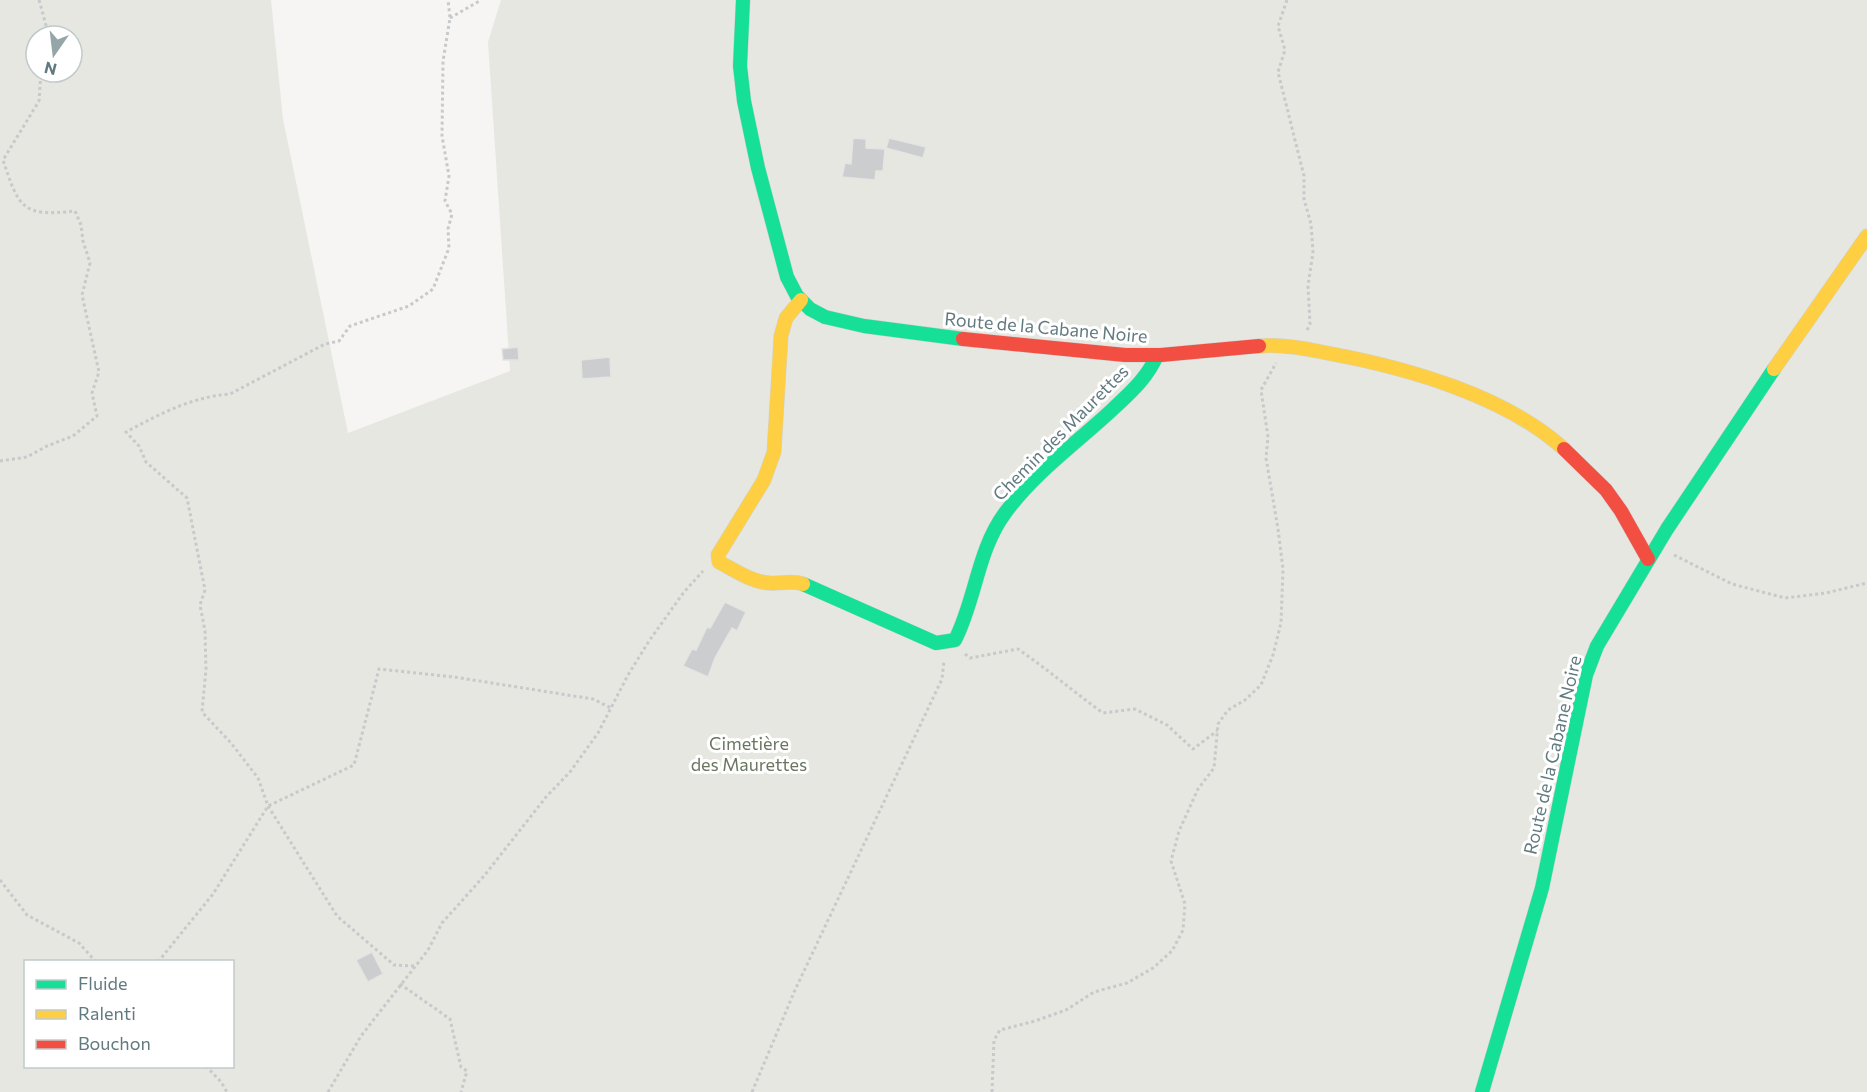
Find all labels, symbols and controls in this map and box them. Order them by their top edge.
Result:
north arrow [24,24,84,84]
text: N [42,58,58,80]
street label: Route de la Cabane Noire [944,307,1148,347]
street label: Chemin des Maurettes [988,360,1133,505]
street label: Route de la Cabane Noire [1518,653,1586,856]
park label: Cimetière des Maurettes [691,732,807,775]
legend [24,960,234,1068]
text: Fluide [78,972,127,994]
text: Ralenti [78,1002,136,1024]
text: Bouchon [78,1032,151,1054]

